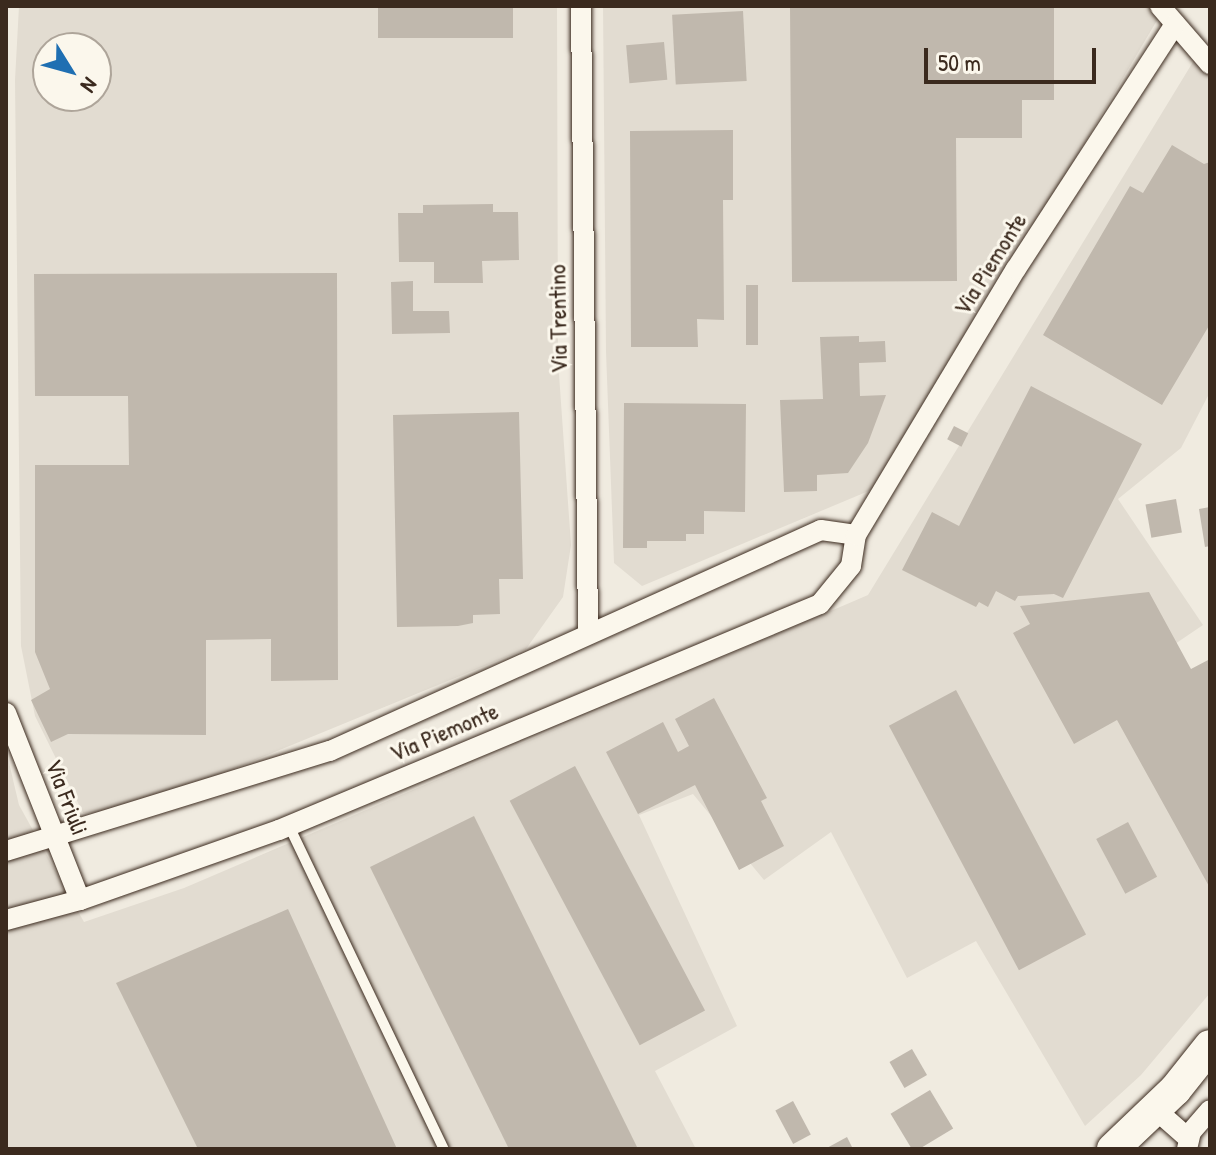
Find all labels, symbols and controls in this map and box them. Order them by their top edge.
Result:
north arrow [32,32,112,112]
scale bar [928,32,1100,82]
text: 50 m [938,46,981,78]
text: N [74,72,105,99]
street label: Via Piemonte [947,208,1033,320]
street label: Via Trentino [543,264,573,374]
street label: Via Piemonte [385,696,503,768]
street label: Via Friuli [39,755,95,839]

